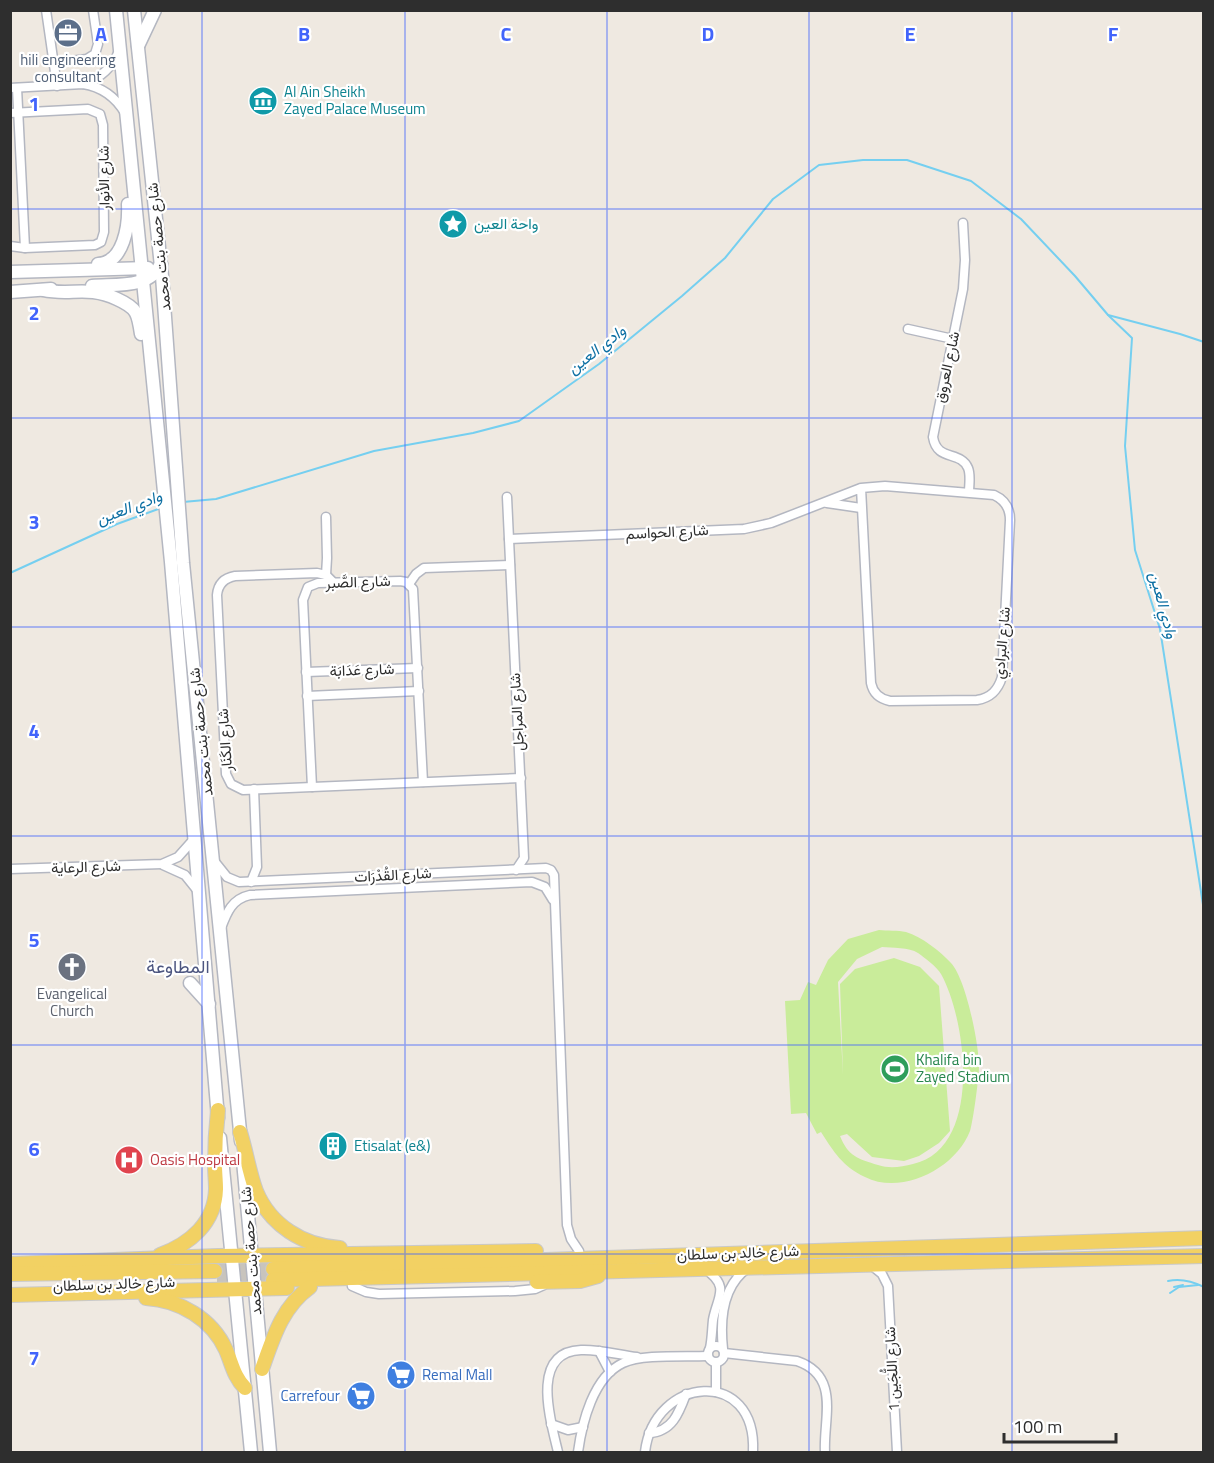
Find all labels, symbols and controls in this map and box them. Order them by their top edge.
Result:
office icon: hili engineering consultant [52,17,84,49]
text: A [95,18,107,49]
text: B [298,18,310,49]
text: C [501,18,512,49]
text: D [702,18,714,49]
text: E [904,18,916,49]
text: F [1108,18,1119,49]
place label: hili engineering consultant [20,48,116,88]
place label: Al Ain Sheikh Zayed Palace Museum [284,80,426,120]
museum icon: Al Ain Sheikh Zayed Palace Museum [247,85,279,117]
text: 1 [28,88,40,119]
street label: شارع الأنوار [91,145,116,212]
street label: شارع حصة بنت محمد [140,182,177,312]
place icon: واحة العين [437,208,469,240]
place label: واحة العين [474,212,538,235]
text: 2 [28,297,40,328]
water label: وادي العين [562,318,632,381]
street label: شارع العروق [928,329,965,405]
water label: وادي العين [93,483,166,532]
text: 3 [28,506,40,537]
street label: شارع الحواسم [625,518,709,545]
street label: شارع الصَّبر [324,569,391,594]
water label: وادي العين [1142,569,1184,642]
street label: شارع البرادي [987,606,1018,680]
street label: شارع عَدَابَة [329,657,395,682]
street label: شارع حصة بنت محمد [182,667,219,797]
street label: شارع المراجل [503,672,530,752]
street label: شارع الكَنَار [211,708,238,773]
text: 4 [28,715,40,746]
street label: شارع الرعاية [51,854,122,879]
street label: شارع القُدْرَات [354,861,432,888]
text: 5 [28,924,40,955]
church icon: Evangelical Church [56,951,88,983]
district label: المطاوعة [146,953,210,980]
place label: Evangelical Church [37,982,107,1022]
place label: Khalifa bin Zayed Stadium [916,1048,1010,1088]
sports icon: Khalifa bin Zayed Stadium [879,1053,911,1085]
building icon: Etisalat (e&) [317,1130,349,1162]
text: 6 [28,1133,40,1164]
place label: Etisalat (e&) [354,1134,430,1157]
hospital icon: Oasis Hospital [113,1144,145,1176]
place label: Oasis Hospital [150,1148,240,1171]
street label: شارع حصة بنت محمد [233,1186,268,1316]
street label: شارع خالِد بن سلطان [676,1239,800,1266]
street label: شارع خالِد بن سلطان [52,1270,176,1297]
street label: شارع اللُّجَين 1 [877,1326,905,1412]
text: 7 [28,1342,40,1373]
supermarket icon: Remal Mall [385,1359,417,1391]
place label: Remal Mall [422,1363,493,1386]
supermarket icon: Carrefour [345,1380,377,1412]
place label: Carrefour [281,1384,340,1407]
scale bar [1004,1406,1116,1444]
text: 100 m [1013,1413,1062,1440]

